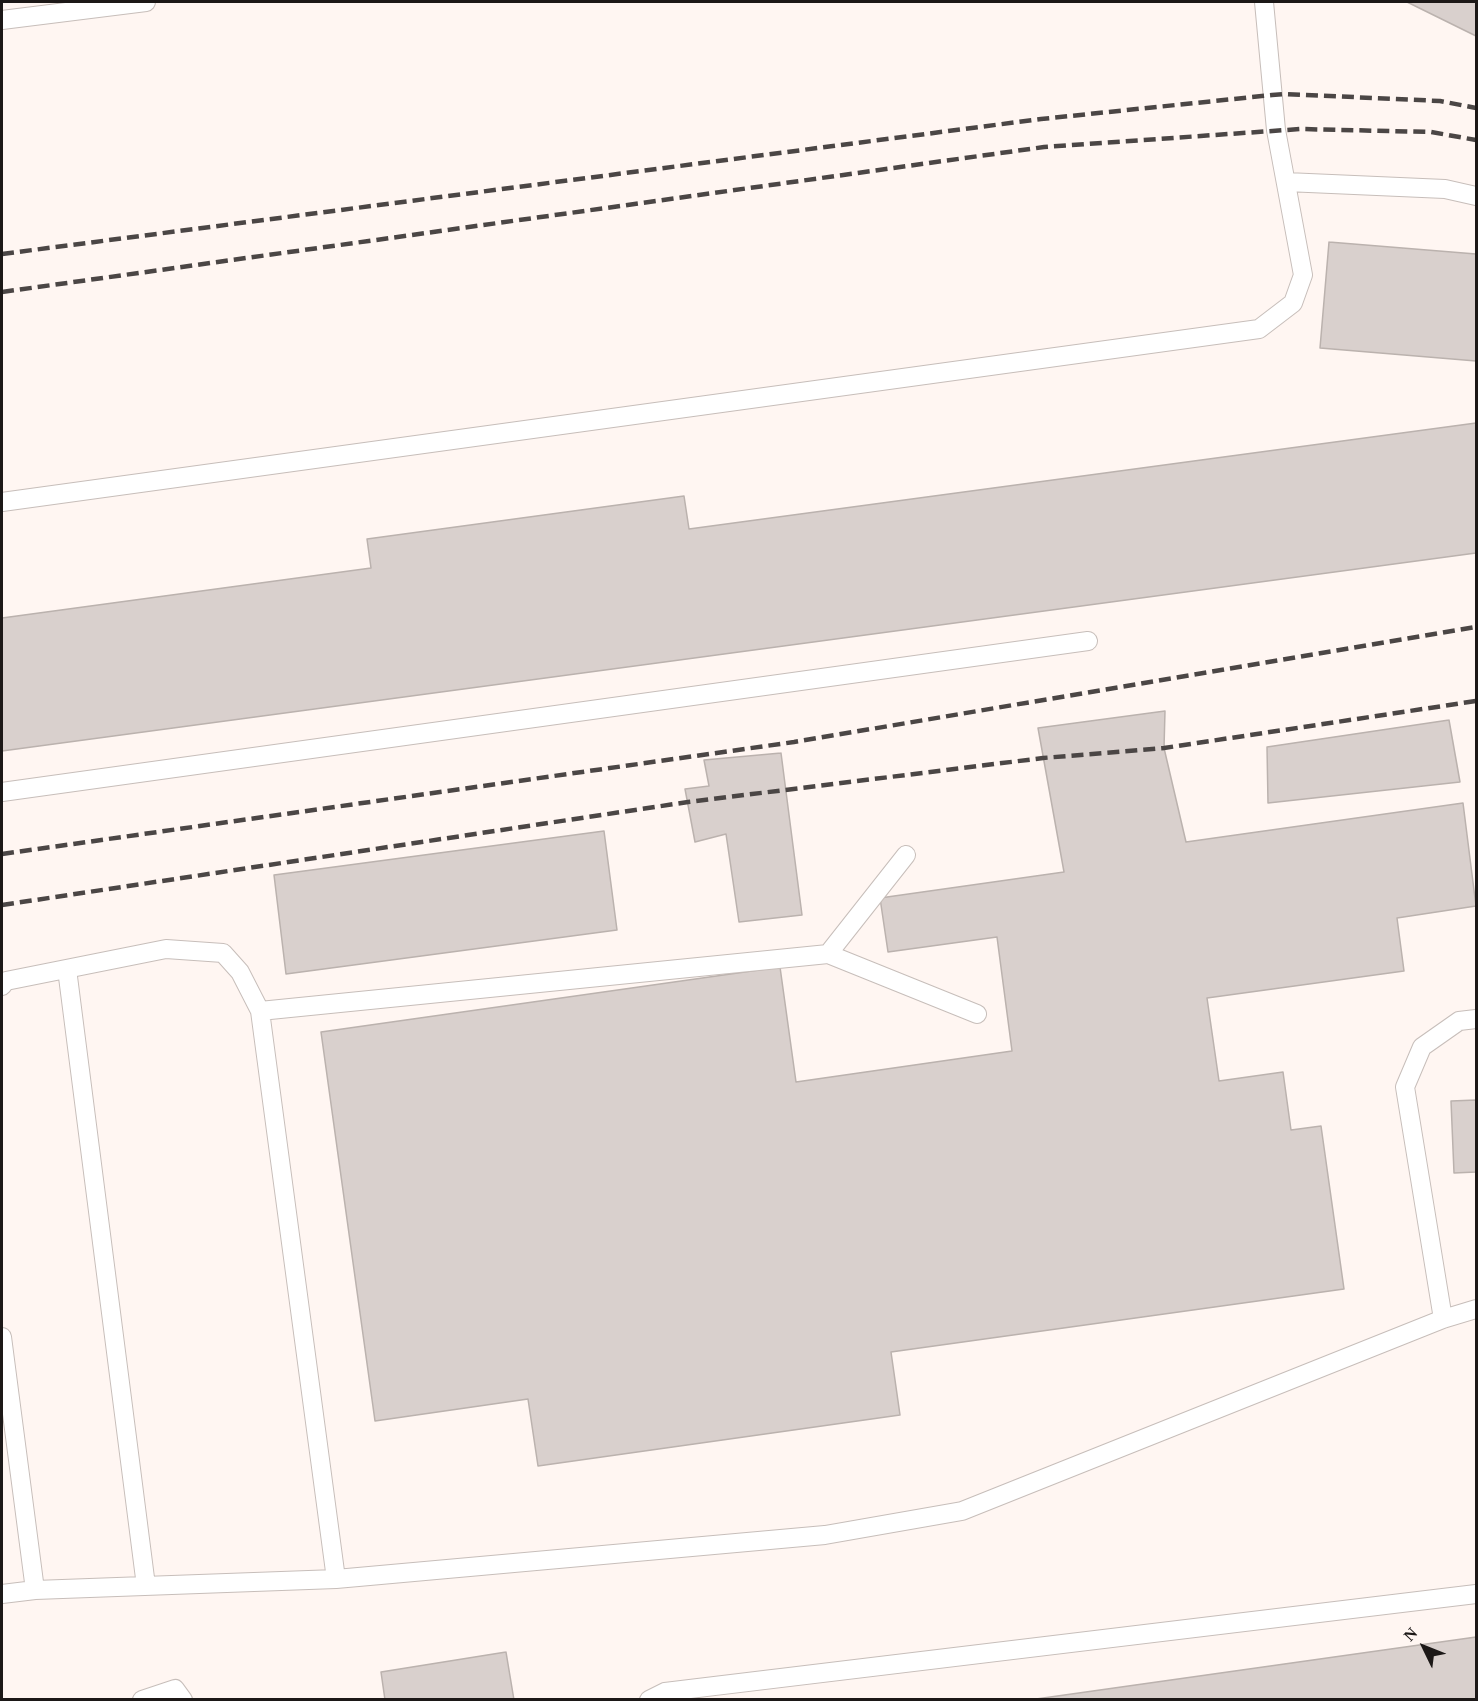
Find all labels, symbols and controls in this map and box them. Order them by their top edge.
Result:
north arrow [1394,1617,1454,1677]
text: N [1400,1624,1421,1644]

